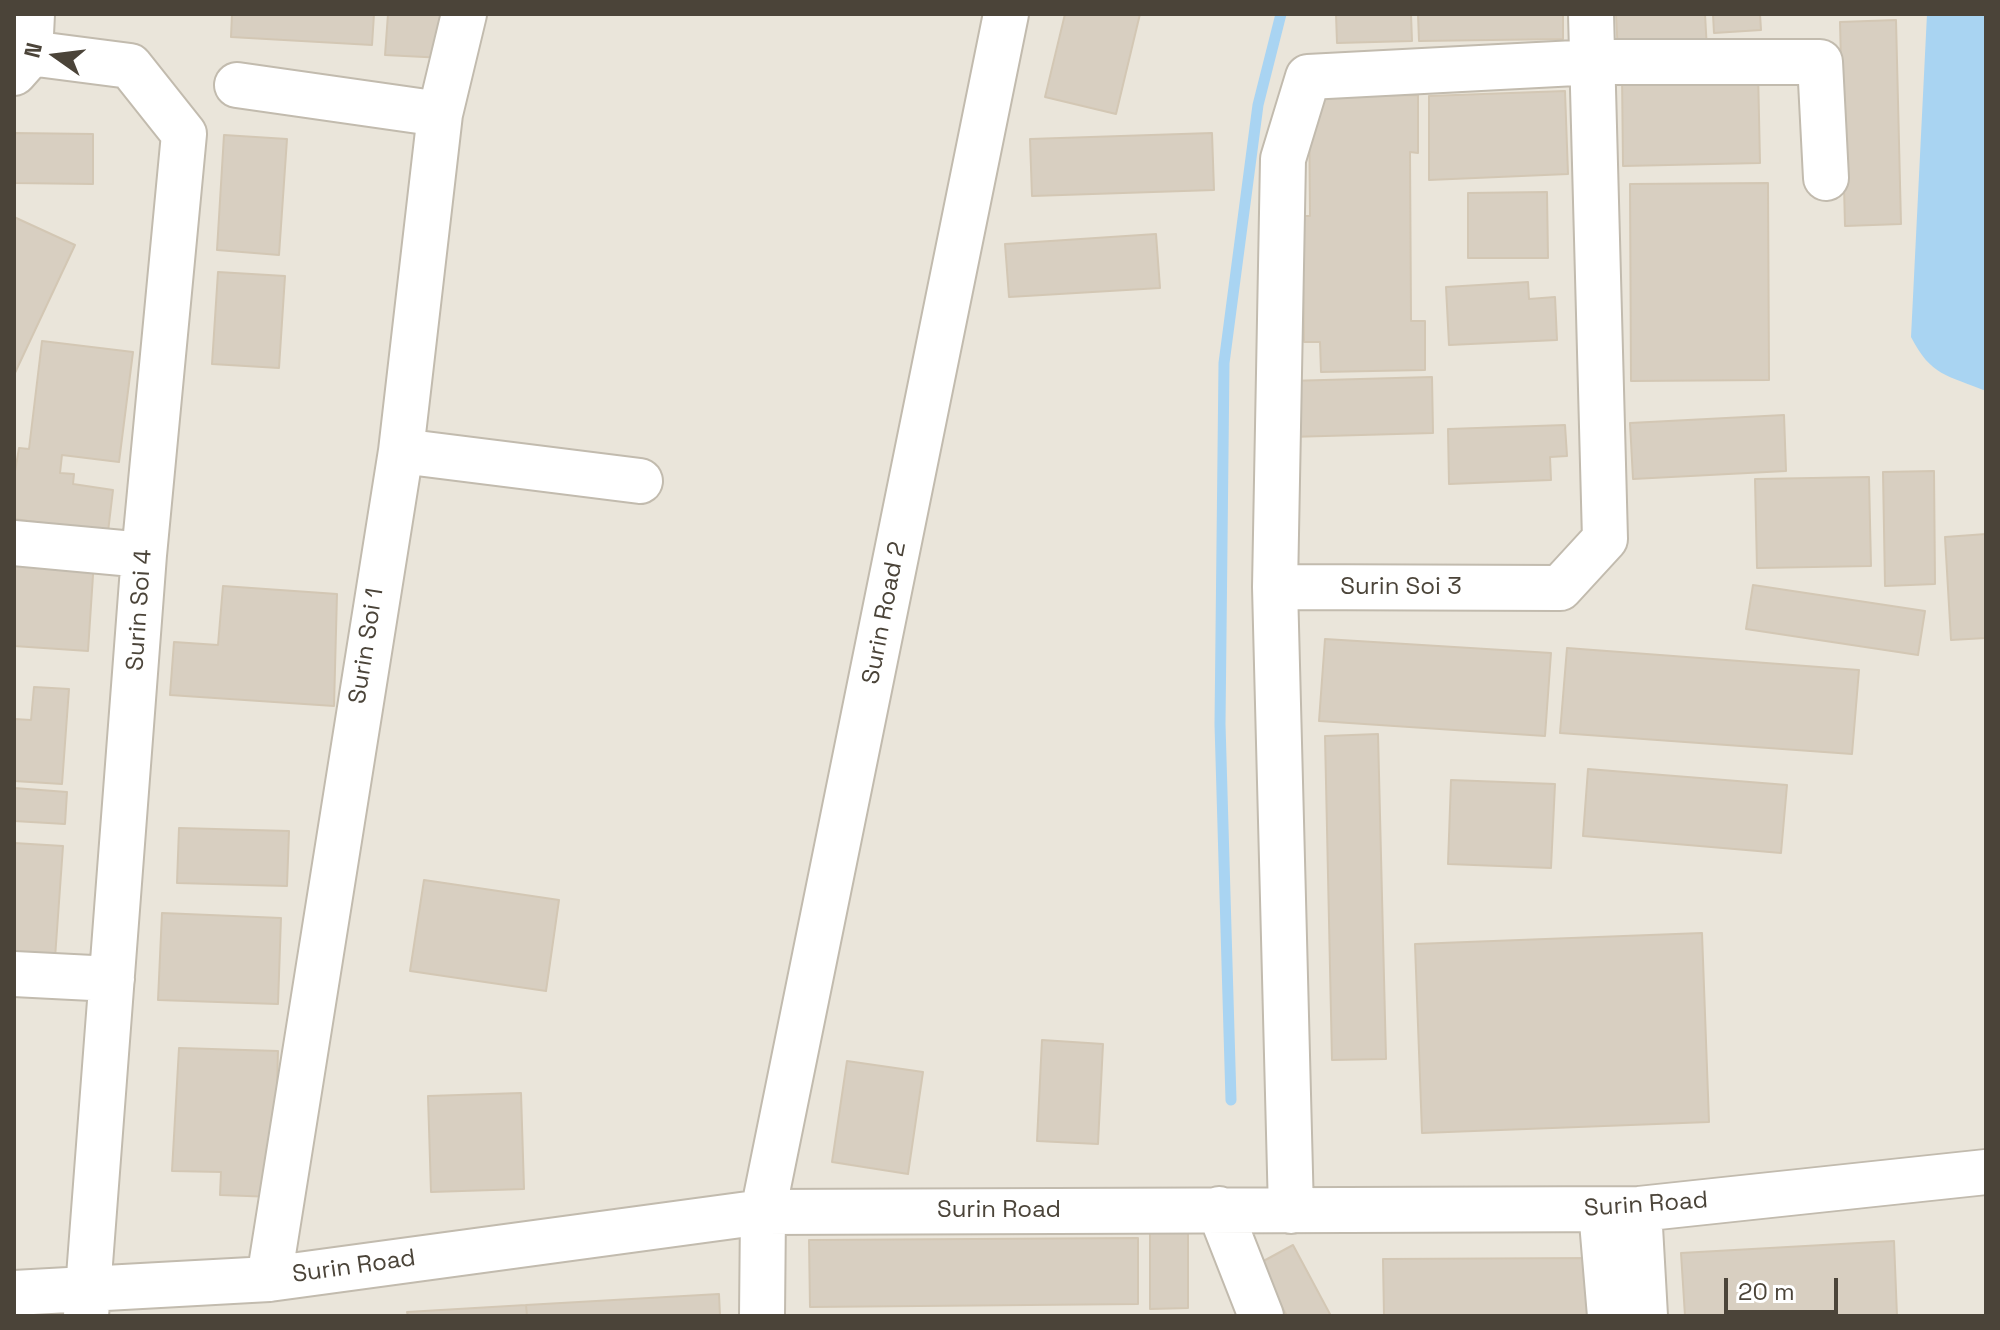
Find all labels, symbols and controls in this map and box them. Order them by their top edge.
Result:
north arrow [16,16,96,96]
text: N [17,40,48,61]
street label: Surin Road 2 [857,539,913,687]
street label: Surin Soi 4 [121,548,159,672]
street label: Surin Soi 3 [1340,573,1462,601]
street label: Surin Soi 1 [344,586,390,706]
street label: Surin Road [1583,1186,1709,1224]
street label: Surin Road [937,1196,1061,1224]
street label: Surin Road [291,1244,417,1290]
scale bar [1728,1262,1842,1312]
text: 20 m [1738,1276,1795,1307]

